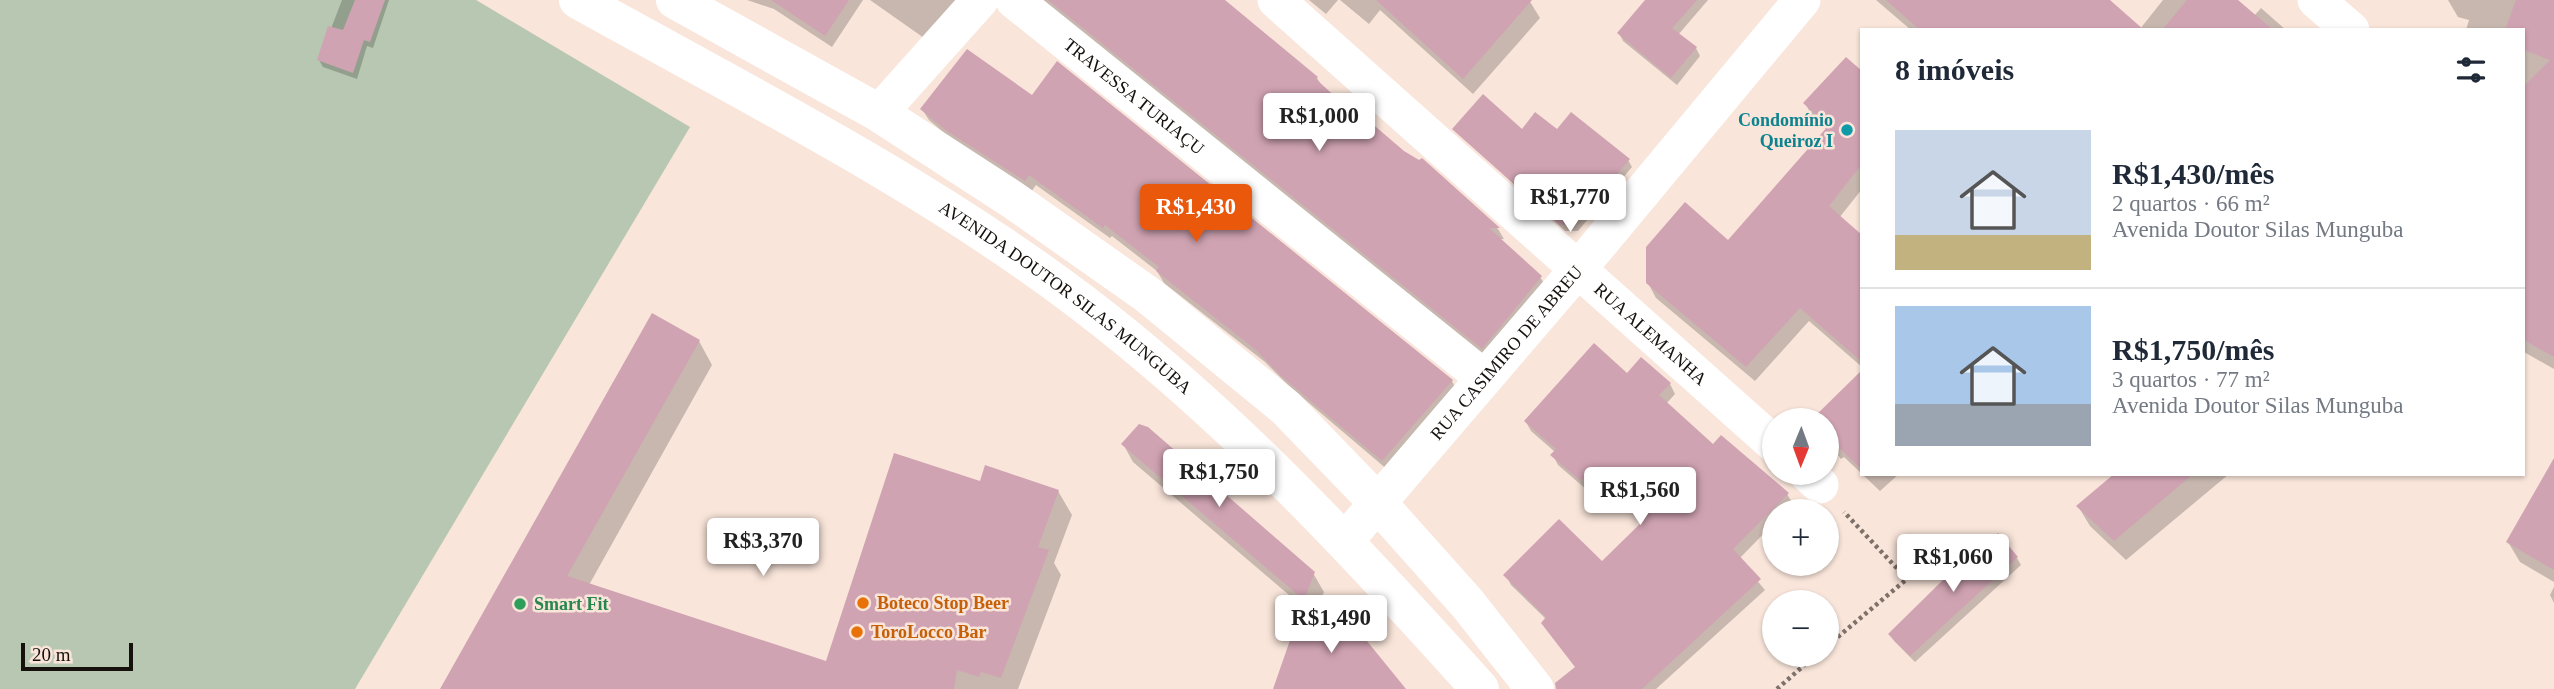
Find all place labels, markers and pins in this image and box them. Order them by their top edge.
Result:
pin: R$1,000 [1254,94,1384,153]
place label: Condomínio Queiroz I [1738,110,1833,151]
marker: Condomínio Queiroz I [1839,122,1855,138]
pin: R$1,770 [1505,174,1635,234]
pin: R$1,430 [1131,184,1261,244]
pin: R$1,750 [1154,449,1284,509]
pin: R$1,560 [1575,468,1705,527]
pin: R$3,370 [698,518,828,578]
pin: R$1,060 [1888,534,2018,594]
place label: Boteco Stop Beer [877,593,1009,613]
place label: Smart Fit [534,594,608,614]
marker: Boteco Stop Beer [855,595,871,611]
marker: Smart Fit [512,596,528,612]
pin: R$1,490 [1266,596,1396,655]
place label: ToroLocco Bar [871,622,987,642]
marker: ToroLocco Bar [849,624,865,640]

